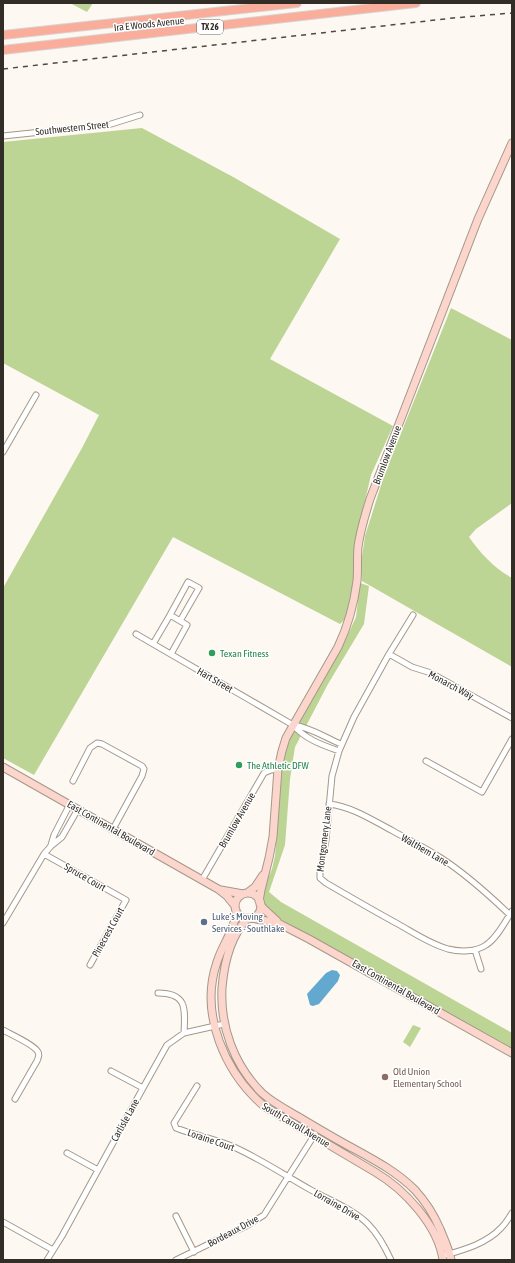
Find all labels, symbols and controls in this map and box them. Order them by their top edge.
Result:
street label: Ira E Woods Avenue [113,15,185,33]
road number: TX 26 [197,20,223,34]
street label: Southwestern Street [35,119,109,137]
street label: Brumlow Avenue [371,424,403,486]
marker: Texan Fitness [207,648,217,658]
place label: Texan Fitness [220,648,269,659]
street label: Hart Street [195,665,235,695]
street label: Monarch Way [427,669,475,701]
marker: The Athletic DFW [234,760,244,770]
place label: The Athletic DFW [247,760,310,771]
street label: Brumlow Avenue [217,790,257,850]
street label: East Continental Boulevard [65,798,157,858]
street label: Montgomery Lane [315,805,334,872]
street label: Walthem Lane [399,832,451,868]
street label: Spruce Court [62,861,108,893]
street label: Pinecrest Court [90,905,126,959]
place label: Luke’s Moving Services - Southlake [212,911,285,934]
marker: Luke’s Moving Services - Southlake [199,917,209,927]
street label: East Continental Boulevard [350,957,442,1017]
place label: Old Union Elementary School [393,1066,462,1089]
marker: Old Union Elementary School [380,1072,390,1082]
street label: Carlisle Lane [109,1096,141,1143]
street label: South Carroll Avenue [260,1100,332,1150]
street label: Loraine Court [186,1127,236,1153]
street label: Lorraine Drive [312,1187,362,1223]
street label: Bordeaux Drive [206,1213,261,1249]

